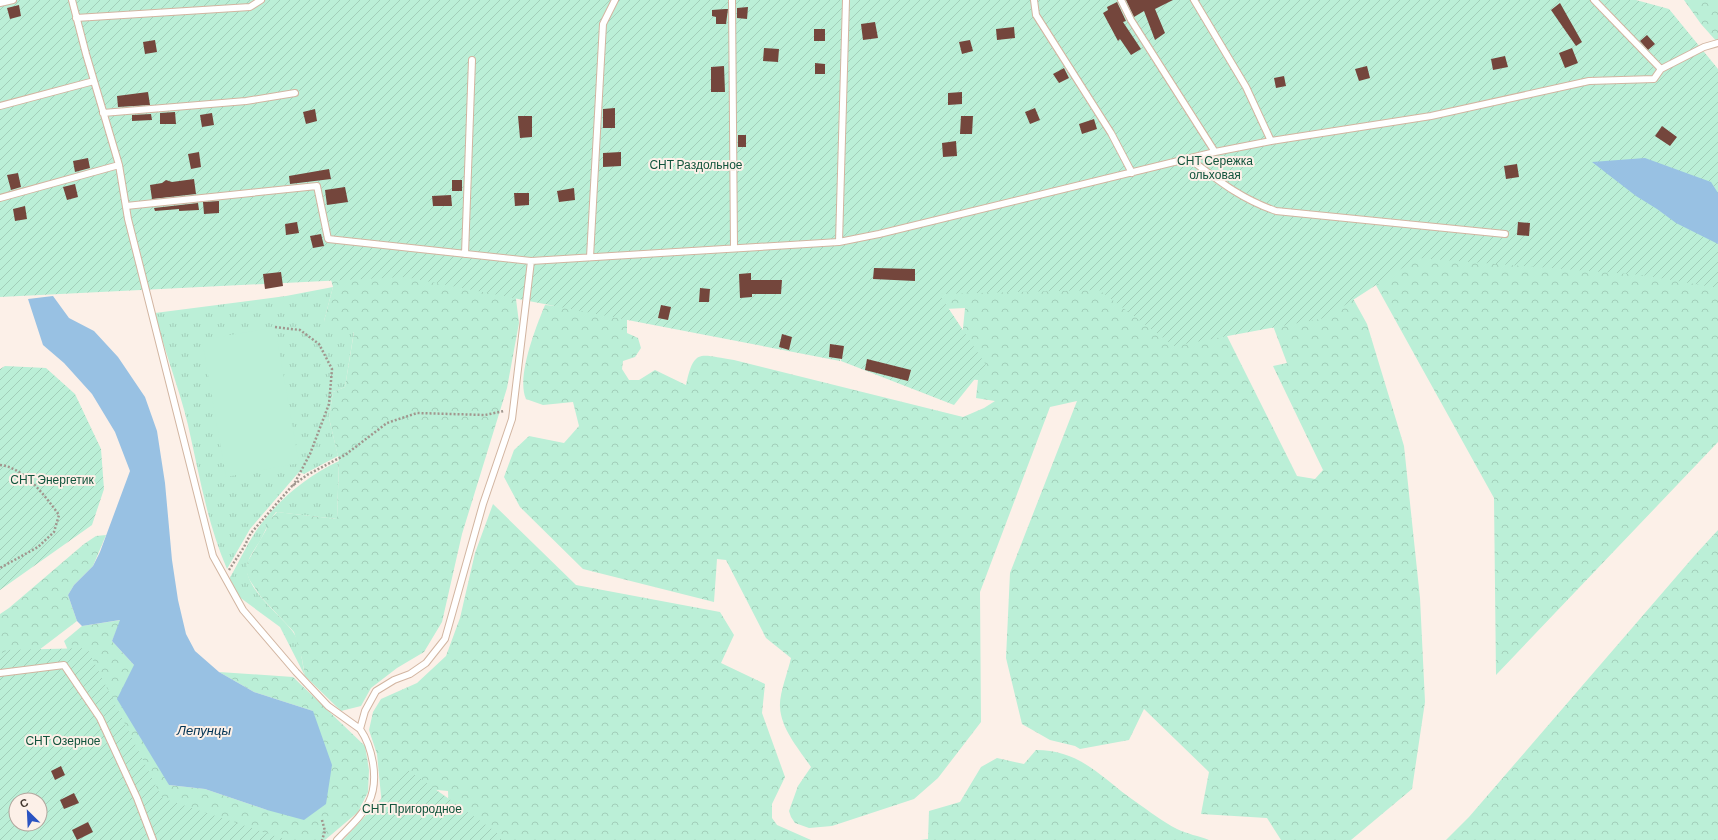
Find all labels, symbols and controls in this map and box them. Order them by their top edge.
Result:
park label: СНТ Сережка ольховая [1177,153,1253,181]
park label: СНТ Раздольное [649,157,743,172]
park label: СНТ Энергетик [10,472,94,487]
water label: Лепунцы [176,722,231,738]
park label: СНТ Озерное [25,733,101,748]
north arrow [8,792,48,832]
text: С [17,795,30,810]
park label: СНТ Пригородное [362,801,462,816]

